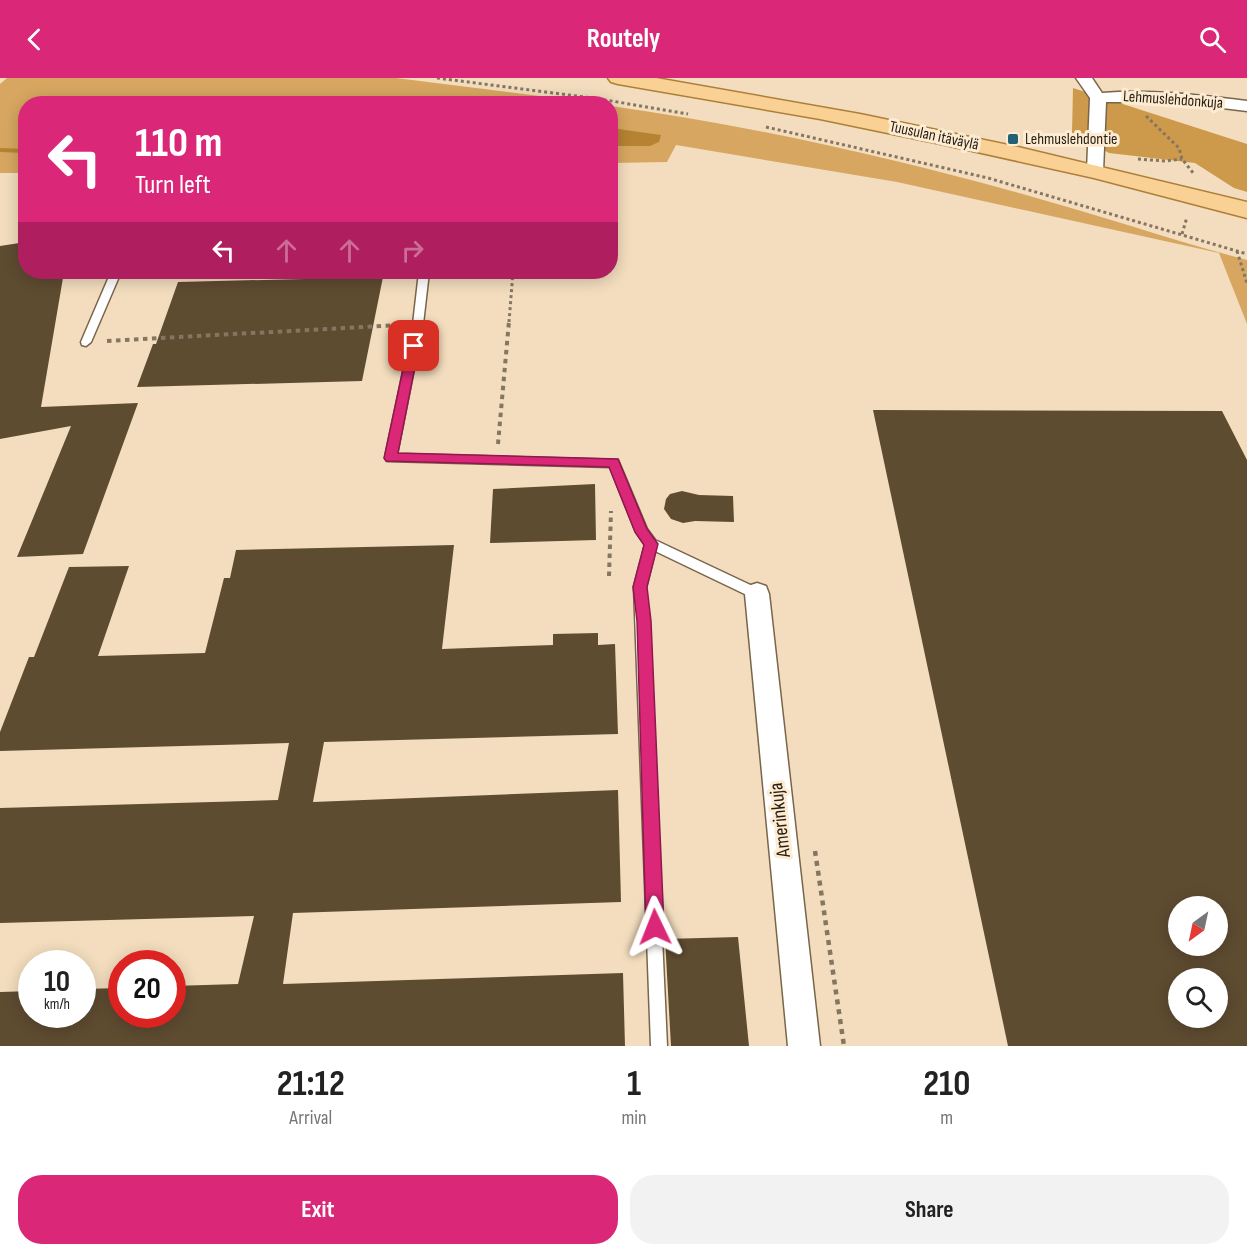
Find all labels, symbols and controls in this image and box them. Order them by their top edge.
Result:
icon: back [18,23,51,56]
text: Routely [587,23,660,55]
icon: search [1196,23,1229,56]
street label: Lehmuslehdonkuja [1122,87,1224,113]
street label: Tuusulan itäväylä [888,117,980,155]
text: 110 m [135,118,222,169]
icon: left [36,120,114,198]
place label: Lehmuslehdontie [1025,130,1118,149]
marker: Lehmuslehdontie [1006,132,1020,146]
text: Turn left [135,169,211,201]
icon: left [207,234,240,267]
icon: ahead [270,234,303,267]
icon: ahead [333,234,366,267]
icon: right [396,234,429,267]
pin [388,320,439,371]
icon: arrive [397,329,430,362]
street label: Amerinkuja [764,781,796,860]
position arrow [623,895,687,959]
north arrow [1168,896,1228,956]
map controls [1168,896,1228,1028]
speed limit sign: 20 [108,950,186,1028]
text: 10 [44,964,70,1000]
button: search [1168,968,1228,1028]
text: km/h [44,995,70,1014]
text: 21:12 [277,1063,345,1106]
text: 1 [627,1063,641,1106]
text: 210 [923,1063,970,1106]
text: Arrival [289,1106,332,1130]
text: min [622,1106,647,1130]
text: m [940,1106,953,1130]
button: Exit [18,1175,618,1244]
button: Share [630,1175,1229,1244]

